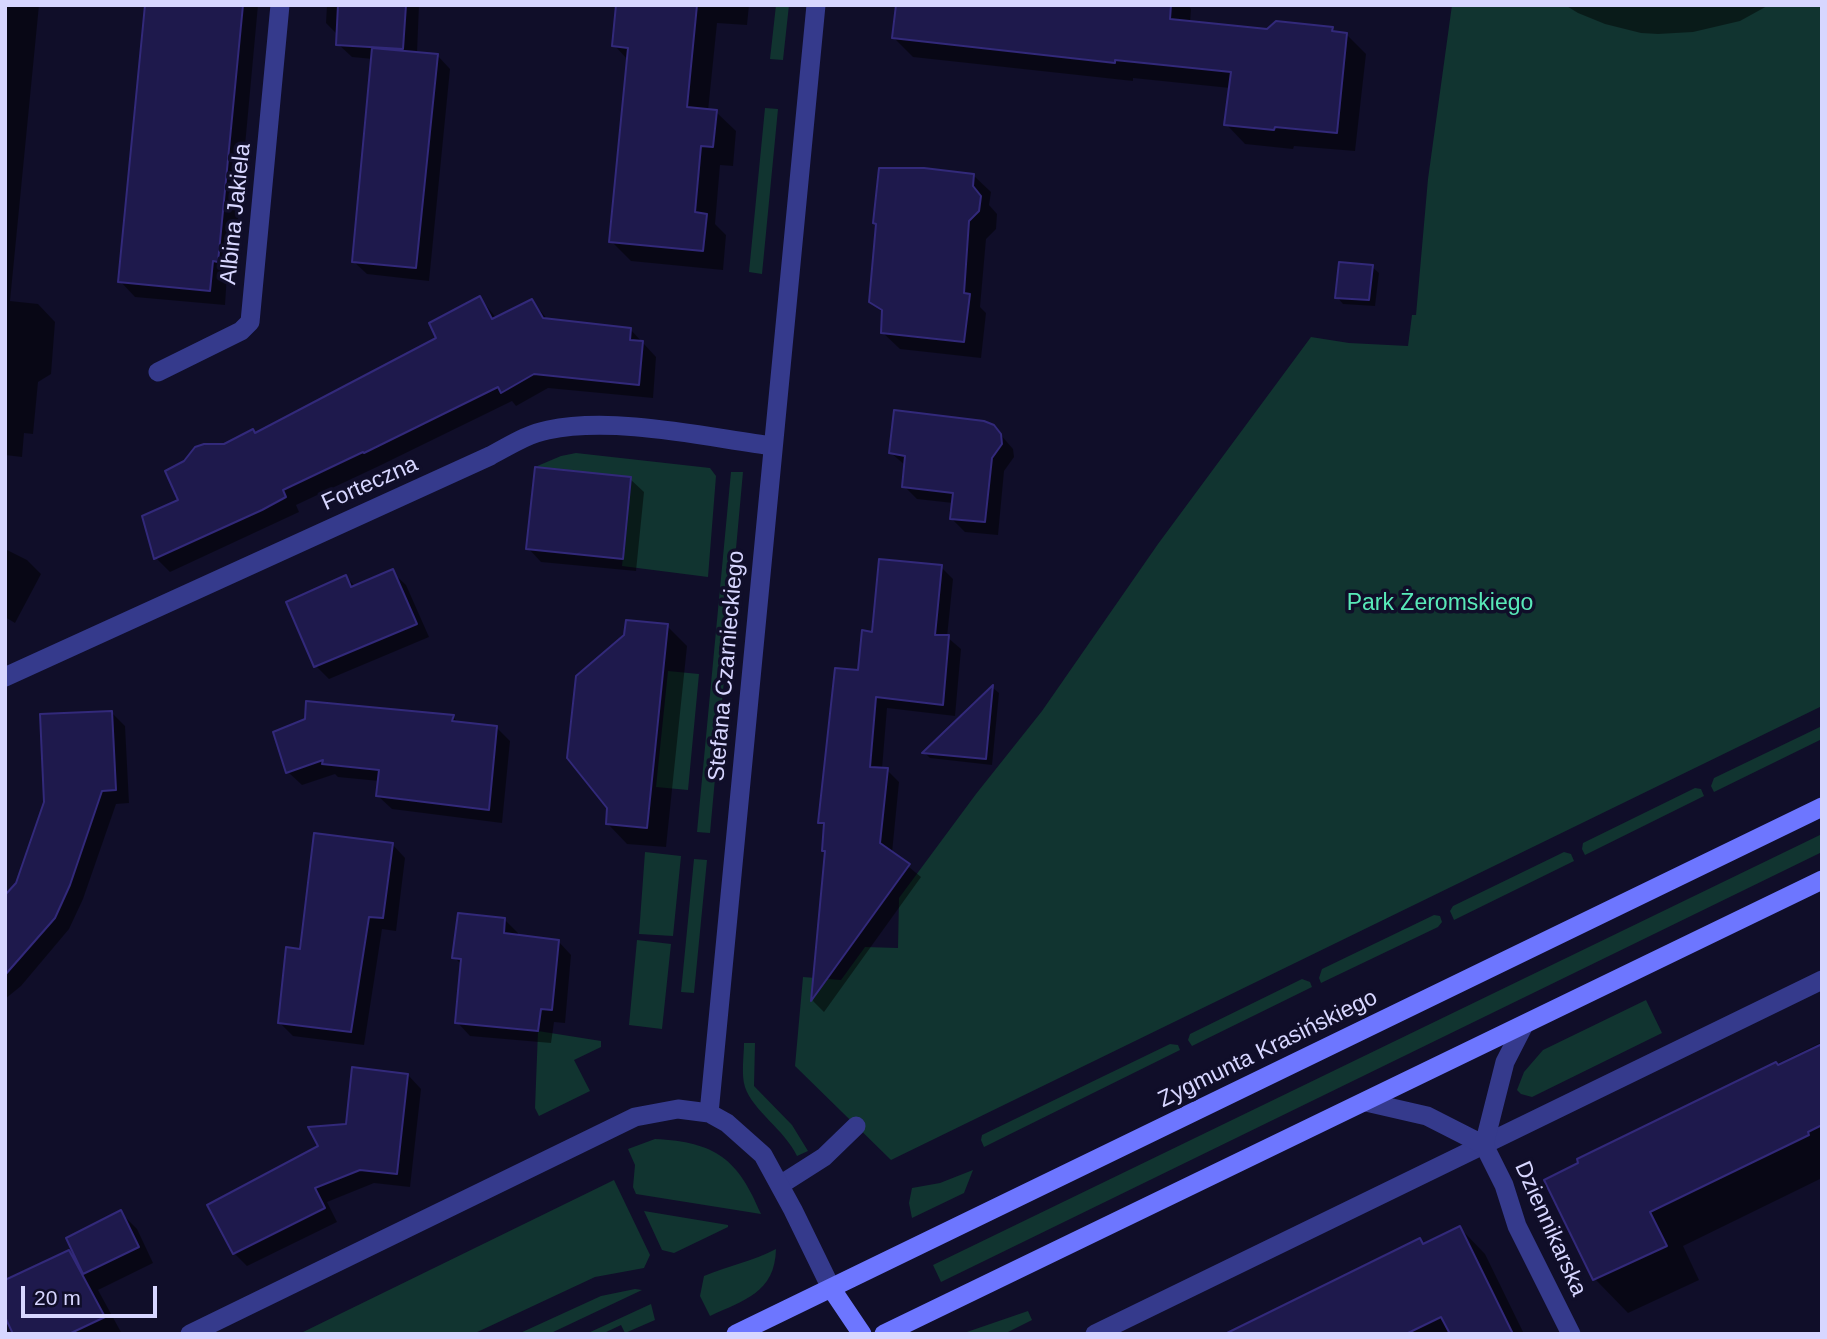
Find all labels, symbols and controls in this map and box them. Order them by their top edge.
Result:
street label: Albina Jakiela [215,142,257,286]
street label: Forteczna [318,451,422,517]
street label: Stefana Czarnieckiego [703,550,751,782]
park label: Park Żeromskiego [1347,590,1533,618]
street label: Zygmunta Krasińskiego [1154,984,1382,1114]
street label: Dziennikarska [1508,1157,1592,1301]
scale bar [24,1272,161,1316]
text: 20 m [34,1286,81,1309]

